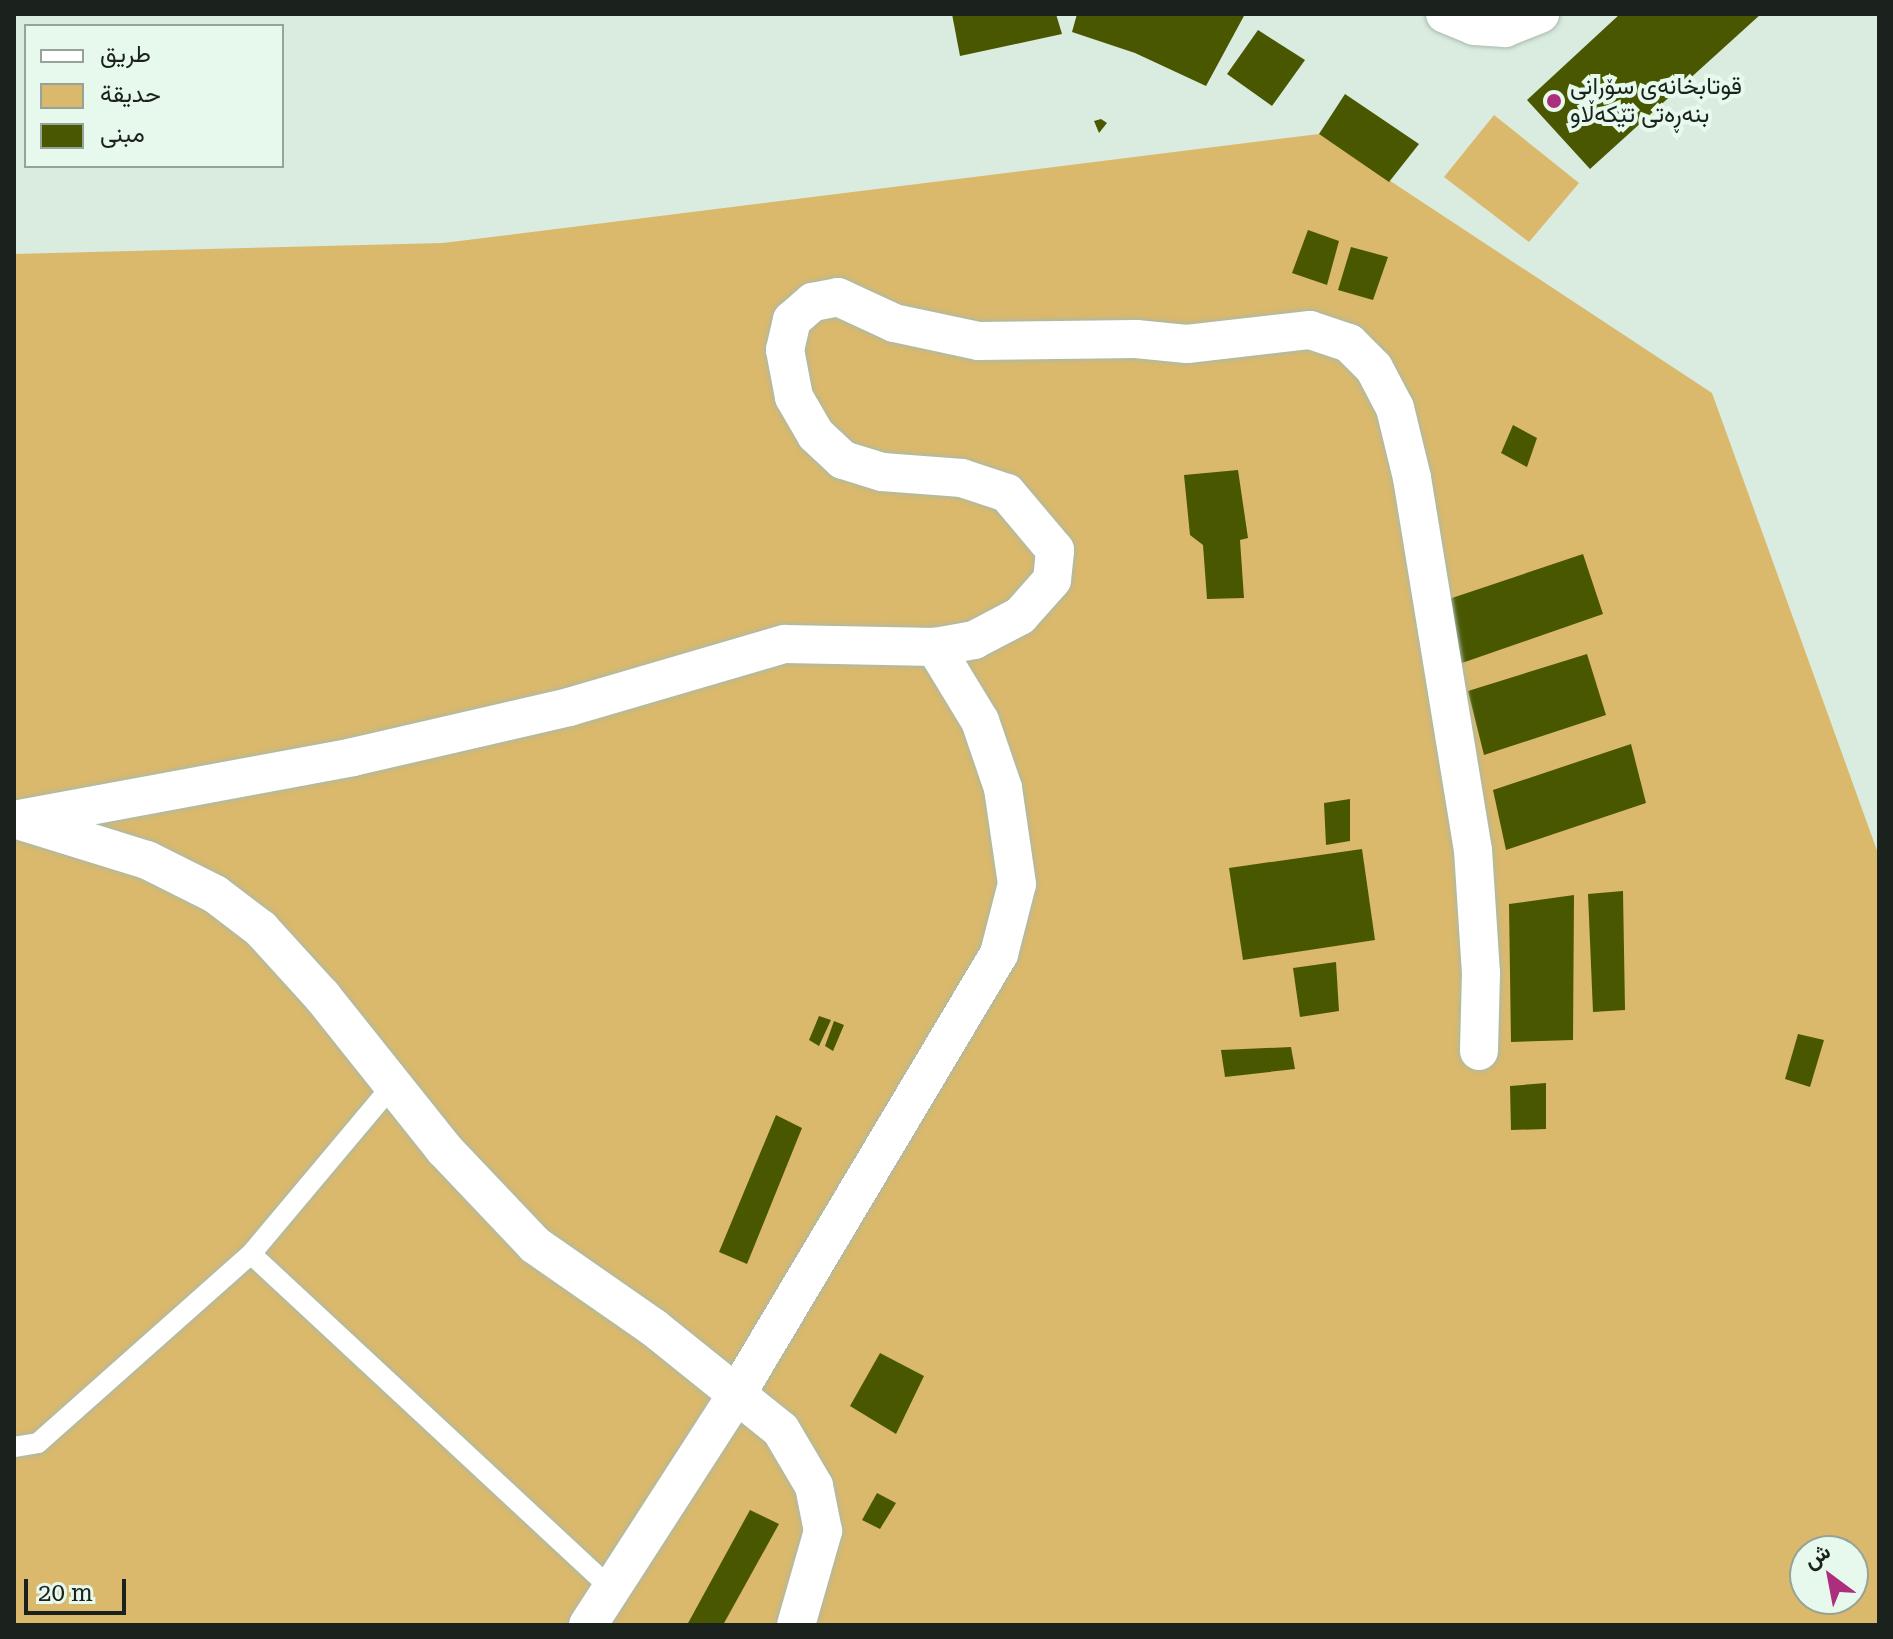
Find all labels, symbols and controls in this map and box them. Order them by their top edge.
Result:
legend [24,24,284,168]
text: طريق [100,40,151,68]
place label: قوتابخانەی سۆرانی بنەڕەتی تێکەڵاو [1570,73,1742,129]
text: حديقة [100,80,161,108]
marker: قوتابخانەی سۆرانی بنەڕەتی تێکەڵاو [1545,92,1563,110]
text: مبنى [100,120,145,148]
north arrow [1789,1535,1869,1615]
text: ش [1799,1538,1835,1574]
scale bar [28,1563,130,1613]
text: 20 m [38,1579,93,1607]

